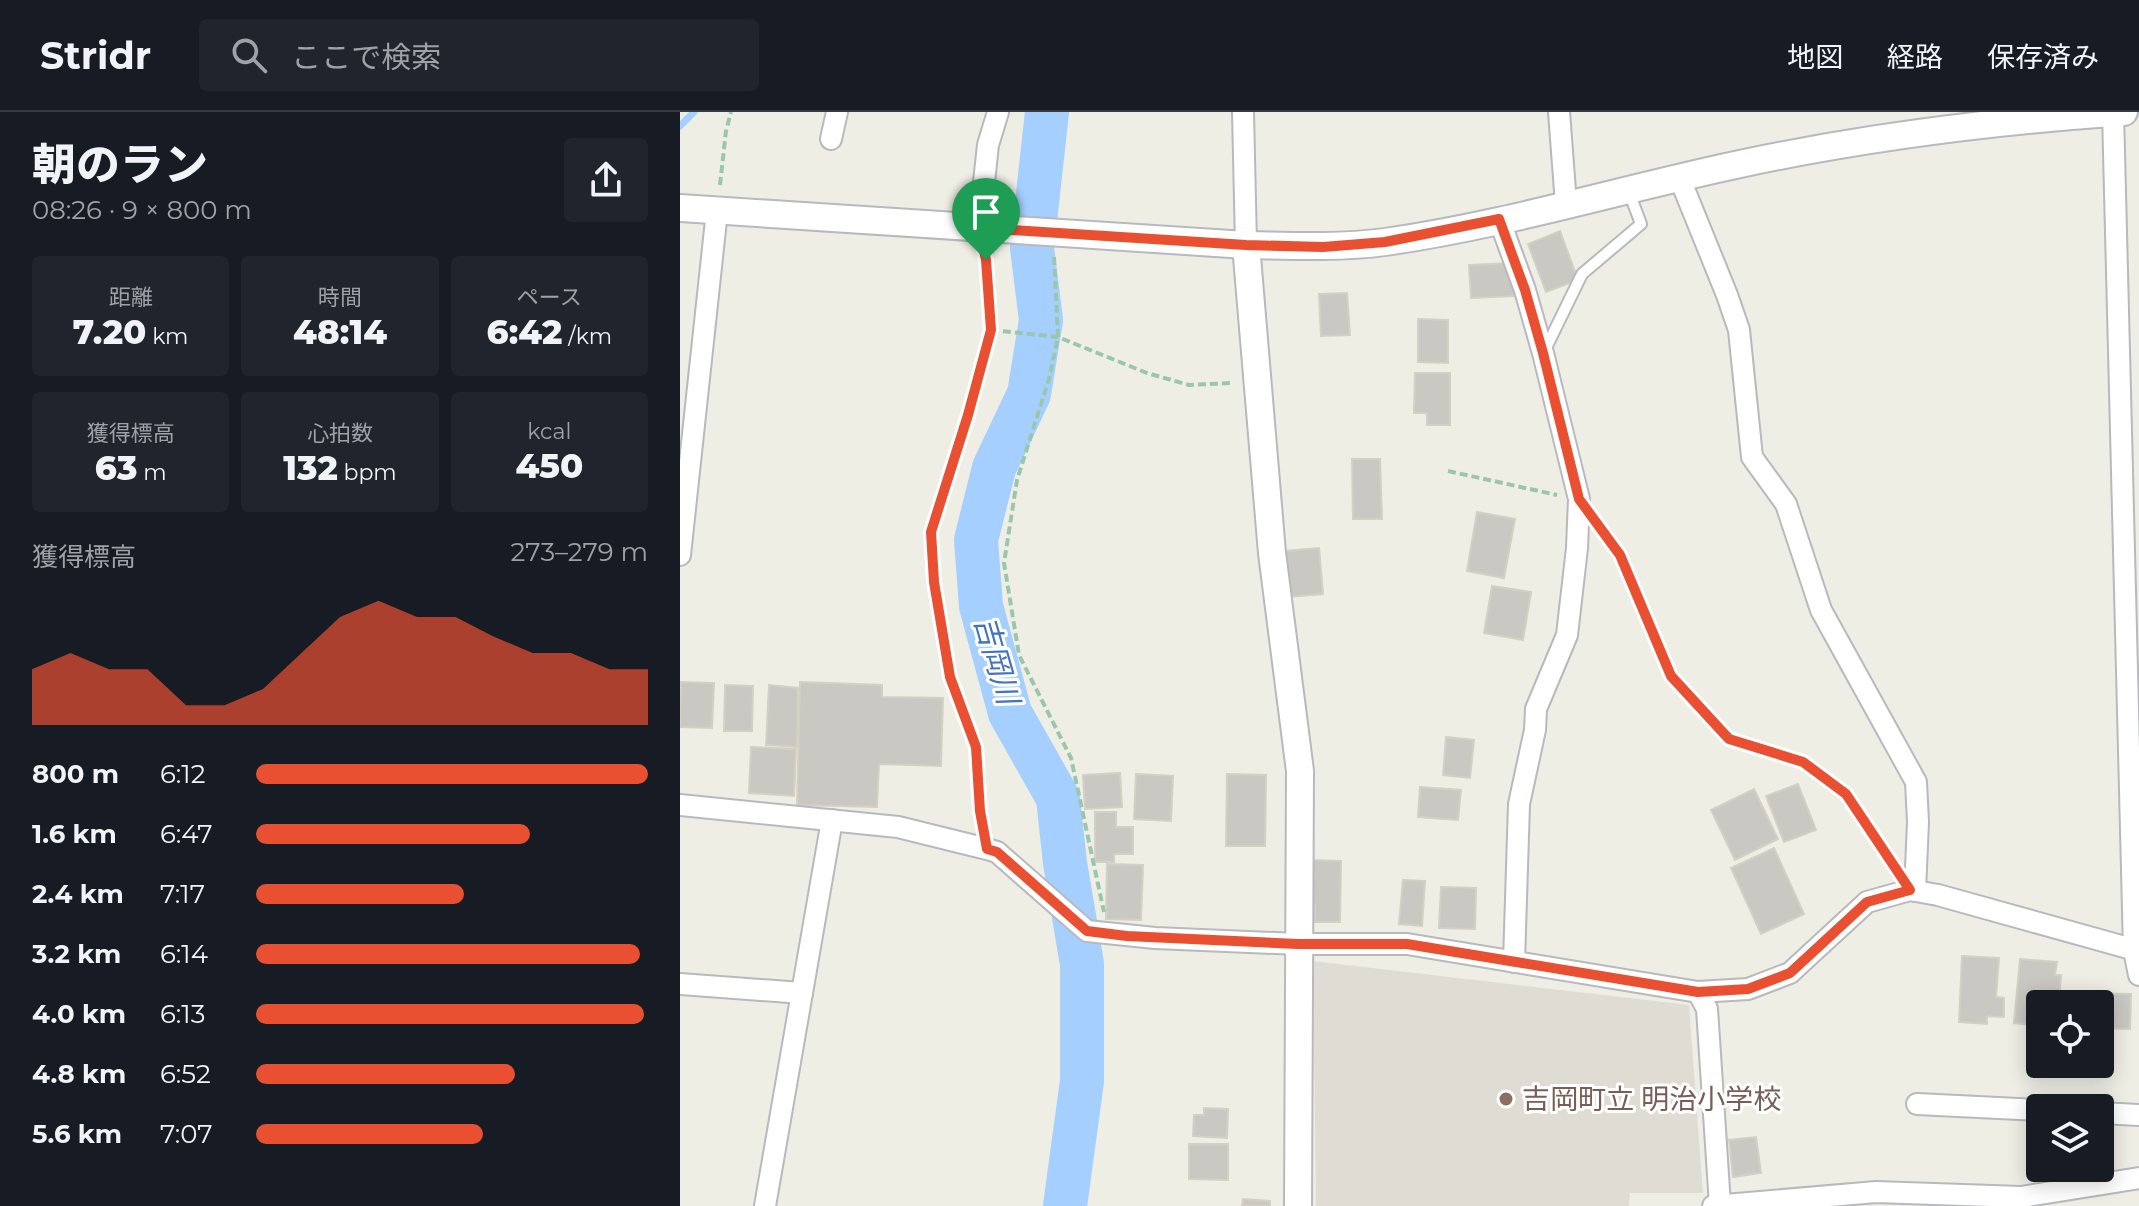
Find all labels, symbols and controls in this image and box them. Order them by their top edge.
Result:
search box [199,19,759,91]
text: Stridr [40,32,151,79]
icon: search [227,33,271,77]
text: ここで検索 [291,39,441,76]
text: 地図 [1787,40,1843,74]
text: 経路 [1887,40,1943,74]
text: 保存済み [1987,40,2099,74]
text: 朝のラン [32,137,208,191]
button: share [564,138,648,222]
pin [952,178,1020,260]
icon: arrive [964,190,1008,234]
text: 08:26 · 9 × 800 m [32,194,252,226]
text: 距離 [109,284,153,311]
text: 時間 [318,284,362,311]
text: ペース [517,284,582,311]
text: 7.20 [73,311,146,353]
text: 48:14 [293,311,387,353]
text: 6:42 [487,311,562,353]
text: km [146,323,188,350]
text: /km [562,323,612,350]
text: kcal [527,418,571,445]
text: 獲得標高 [87,420,175,447]
text: 心拍数 [307,420,373,447]
text: 450 [515,445,583,487]
text: 63 [95,447,137,489]
text: 132 [283,447,338,489]
text: m [137,459,167,486]
text: bpm [338,459,397,486]
text: 273–279 m [511,536,648,568]
text: 獲得標高 [32,541,136,573]
water label: 吉岡川 [967,612,1028,711]
text: 800 m [32,758,119,790]
text: 6:12 [160,758,206,790]
text: 1.6 km [32,818,117,850]
text: 6:47 [160,818,213,850]
text: 2.4 km [32,878,124,910]
text: 7:17 [160,878,205,910]
text: 3.2 km [32,938,121,970]
text: 6:14 [160,938,208,970]
map controls [2026,990,2114,1182]
button: locate [2026,990,2114,1078]
text: 4.0 km [32,998,126,1030]
text: 6:13 [160,998,205,1030]
text: 4.8 km [32,1058,126,1090]
text: 6:52 [160,1058,211,1090]
place label: 吉岡町立 明治小学校 [1522,1082,1781,1116]
marker: 吉岡町立 明治小学校 [1497,1090,1515,1108]
button: layers [2026,1094,2114,1182]
text: 5.6 km [32,1118,122,1150]
text: 7:07 [160,1118,213,1150]

